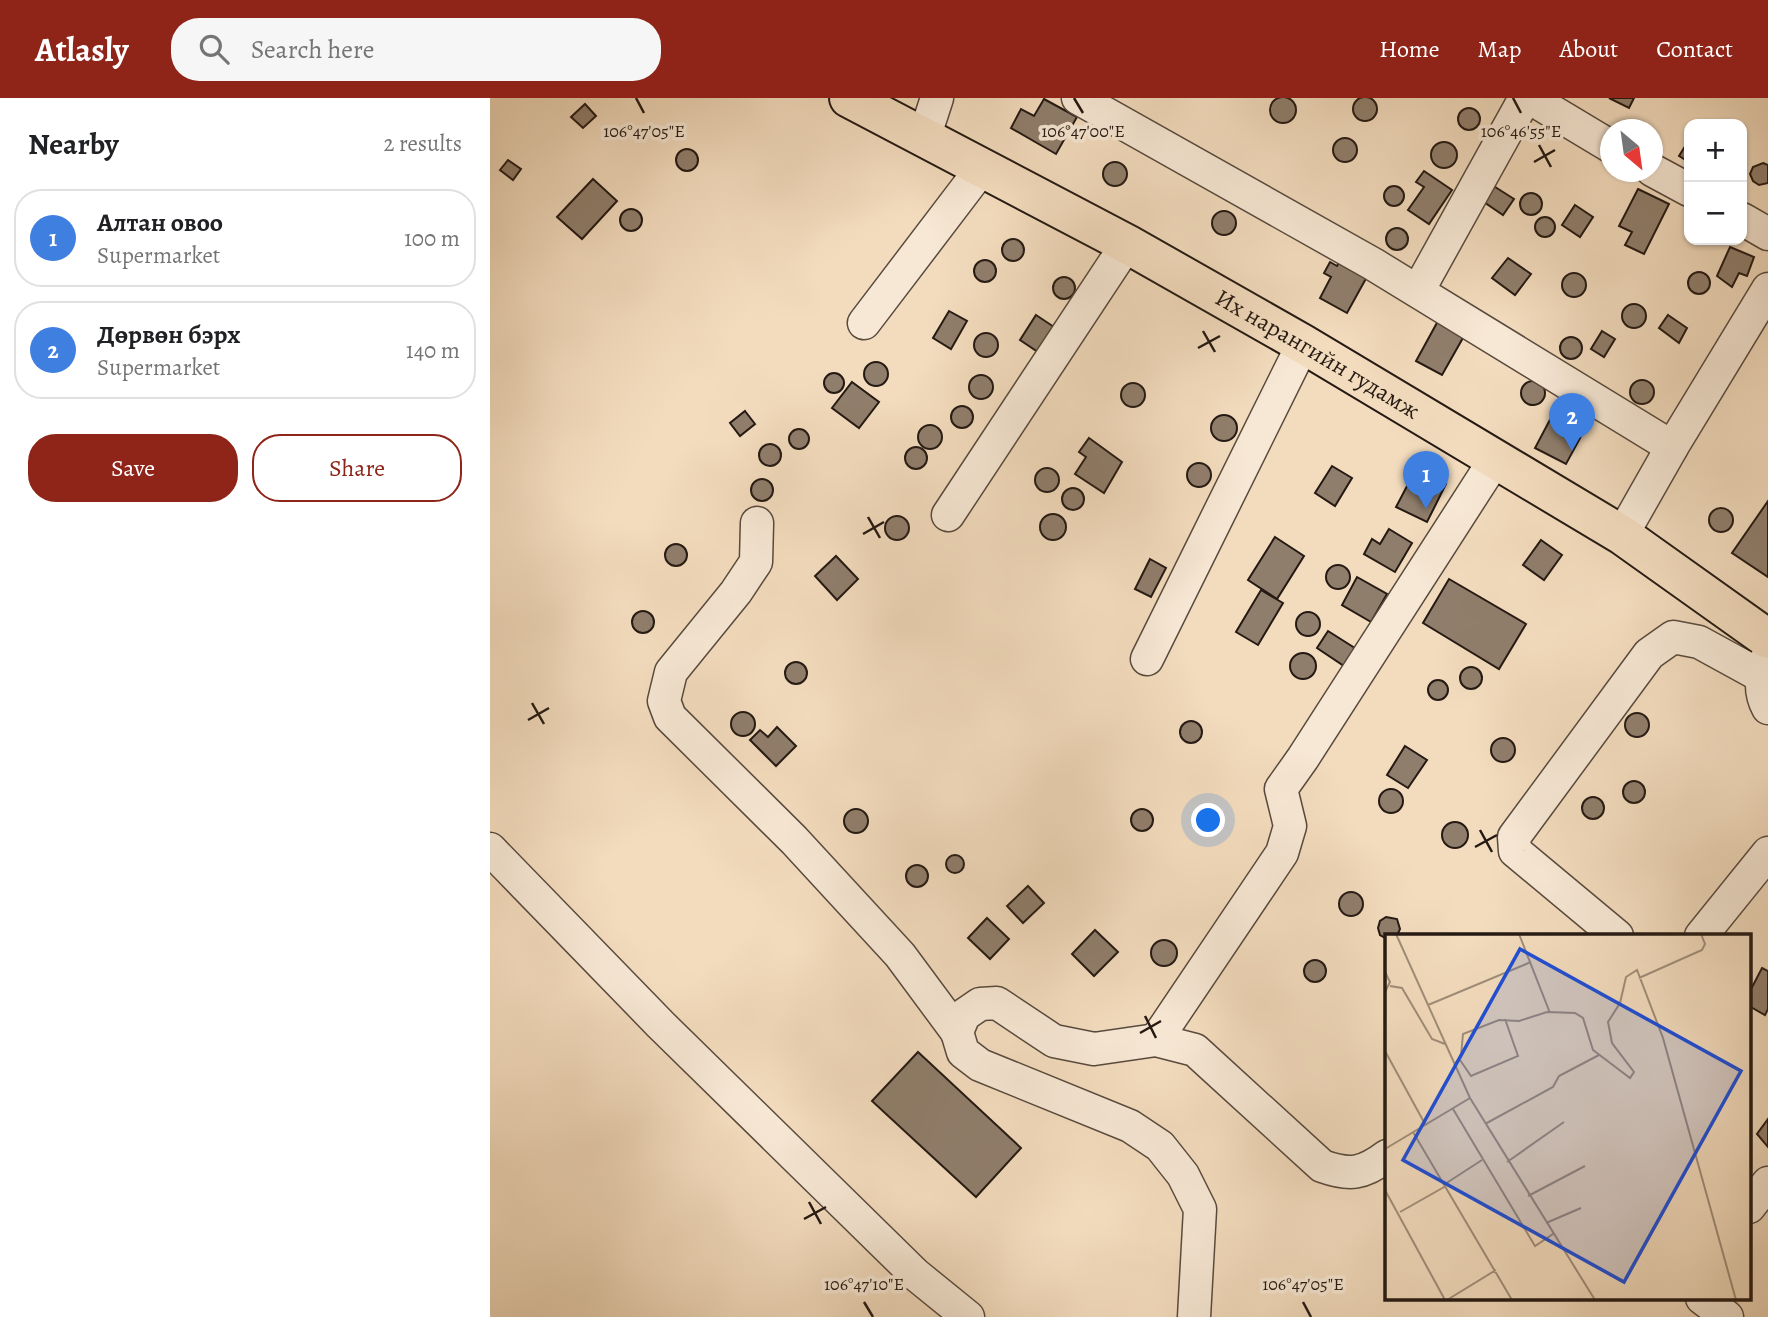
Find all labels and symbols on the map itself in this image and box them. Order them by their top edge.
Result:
text: 106°47'05"E [603,119,685,143]
text: 106°47'00"E [1041,119,1125,143]
text: 106°46'55"E [1481,119,1561,143]
north arrow [1600,119,1663,182]
street label: Их нарангийн гудамж [1209,281,1426,426]
pin: 2 [1549,393,1595,451]
pin: 1 [1403,451,1449,509]
your location [1191,803,1225,837]
inset map [1385,934,1750,1300]
text: 106°47'10"E [824,1272,904,1296]
text: 106°47'05"E [1262,1272,1344,1296]

